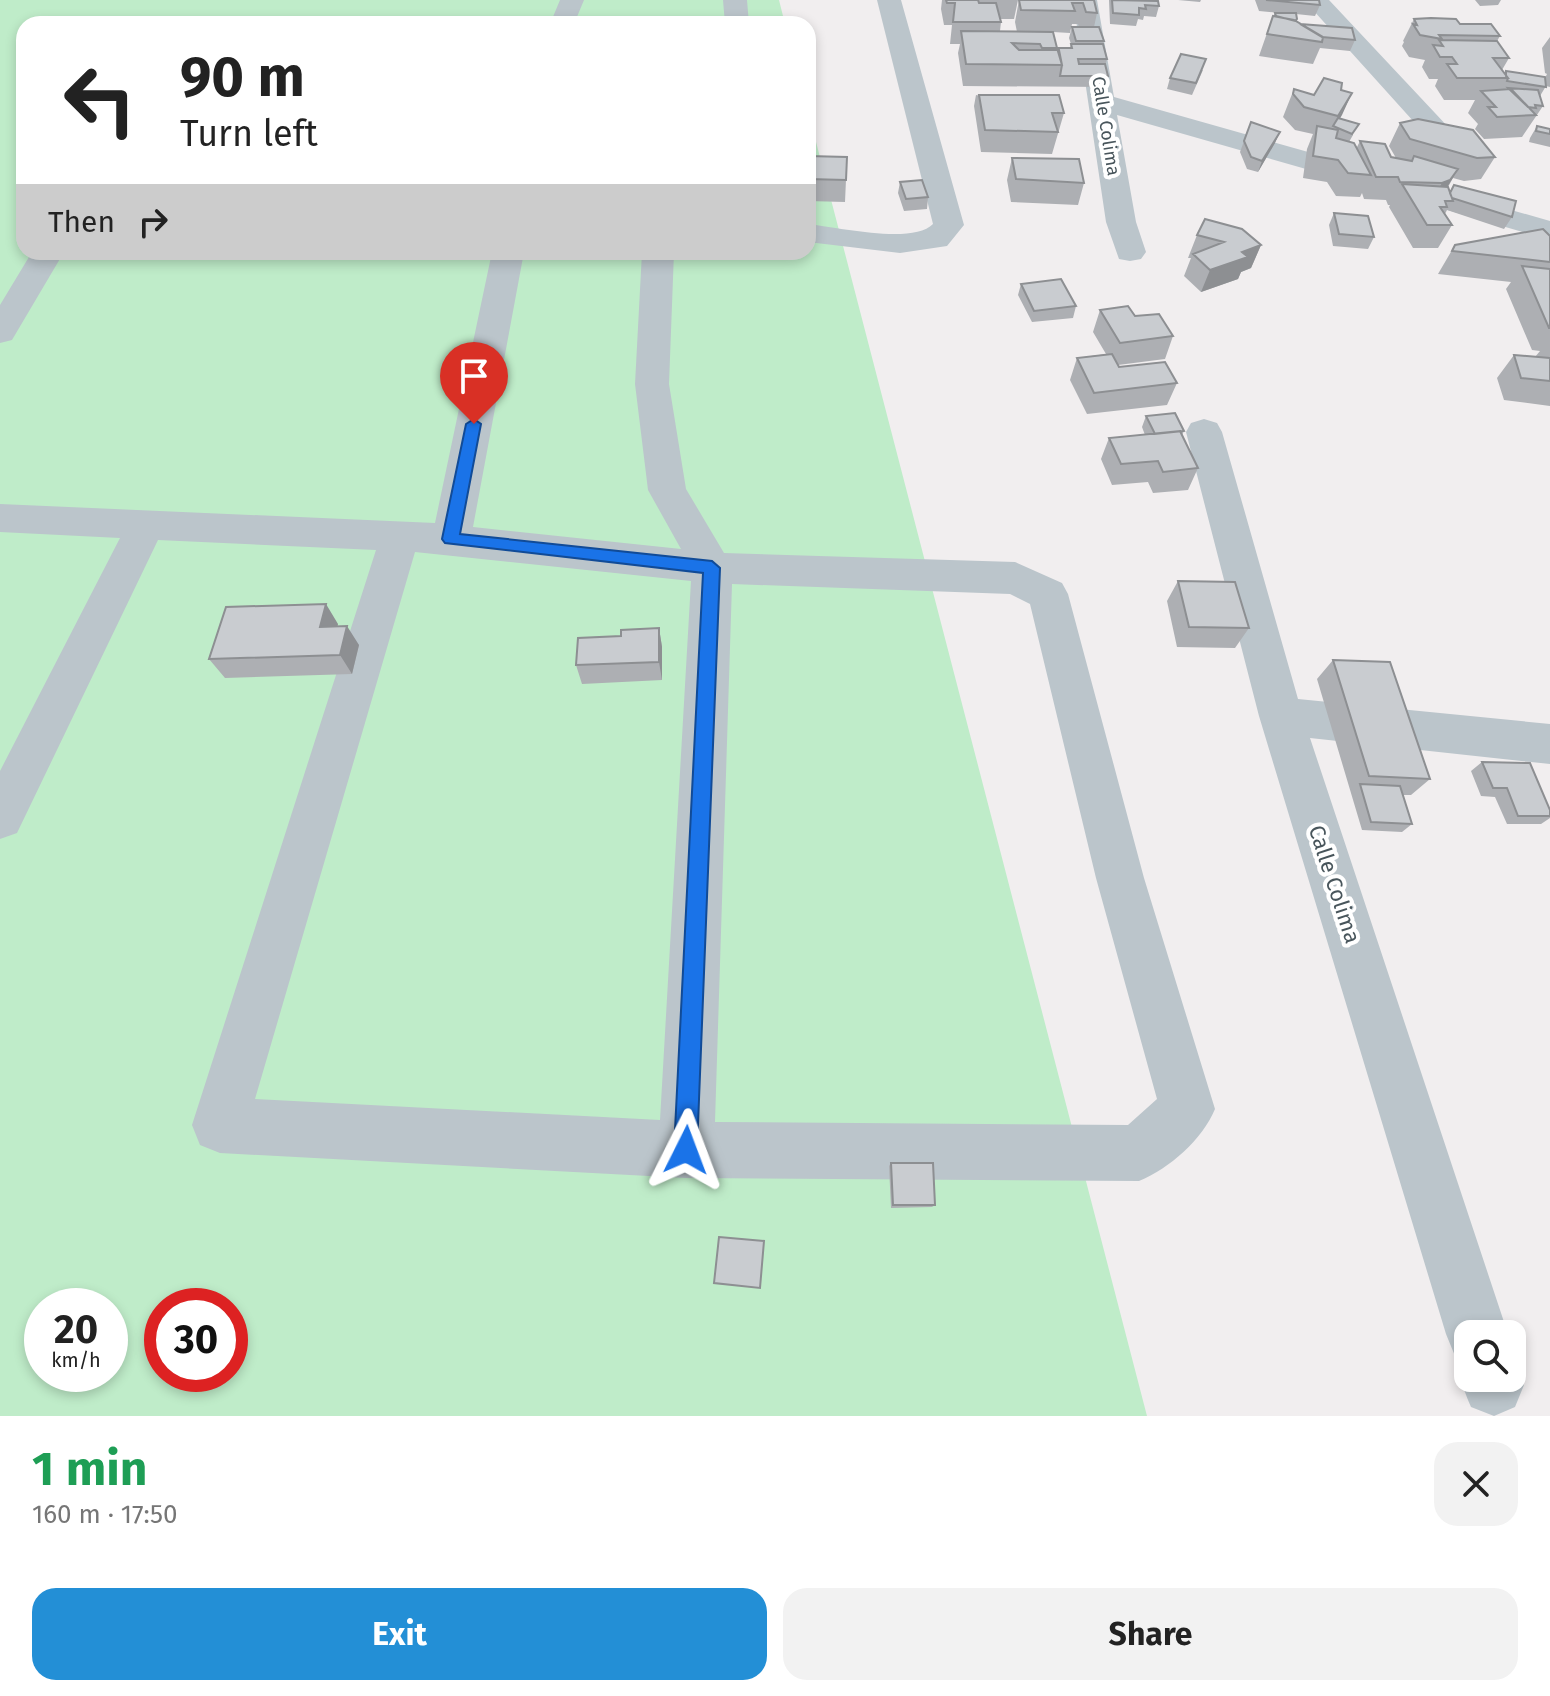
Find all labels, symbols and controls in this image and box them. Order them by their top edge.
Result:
text: 90 m [180,44,305,111]
icon: left [48,48,152,152]
street label: Calle Colima [1087,75,1125,177]
text: Turn left [180,112,318,156]
icon: right [131,200,175,244]
text: Then [48,204,115,240]
pin [440,342,508,424]
icon: arrive [452,354,496,398]
street label: Calle Colima [1303,822,1366,947]
position arrow [644,1108,728,1192]
speed limit sign: 30 [144,1288,248,1392]
text: 20 [54,1306,98,1354]
map controls [1454,1320,1526,1392]
button: search [1454,1320,1526,1392]
text: km/h [51,1348,101,1372]
text: 1 min [32,1440,147,1498]
button: close [1434,1442,1518,1526]
text: 160 m · 17:50 [32,1499,178,1530]
button: Exit [32,1588,767,1680]
button: Share [783,1588,1518,1680]

